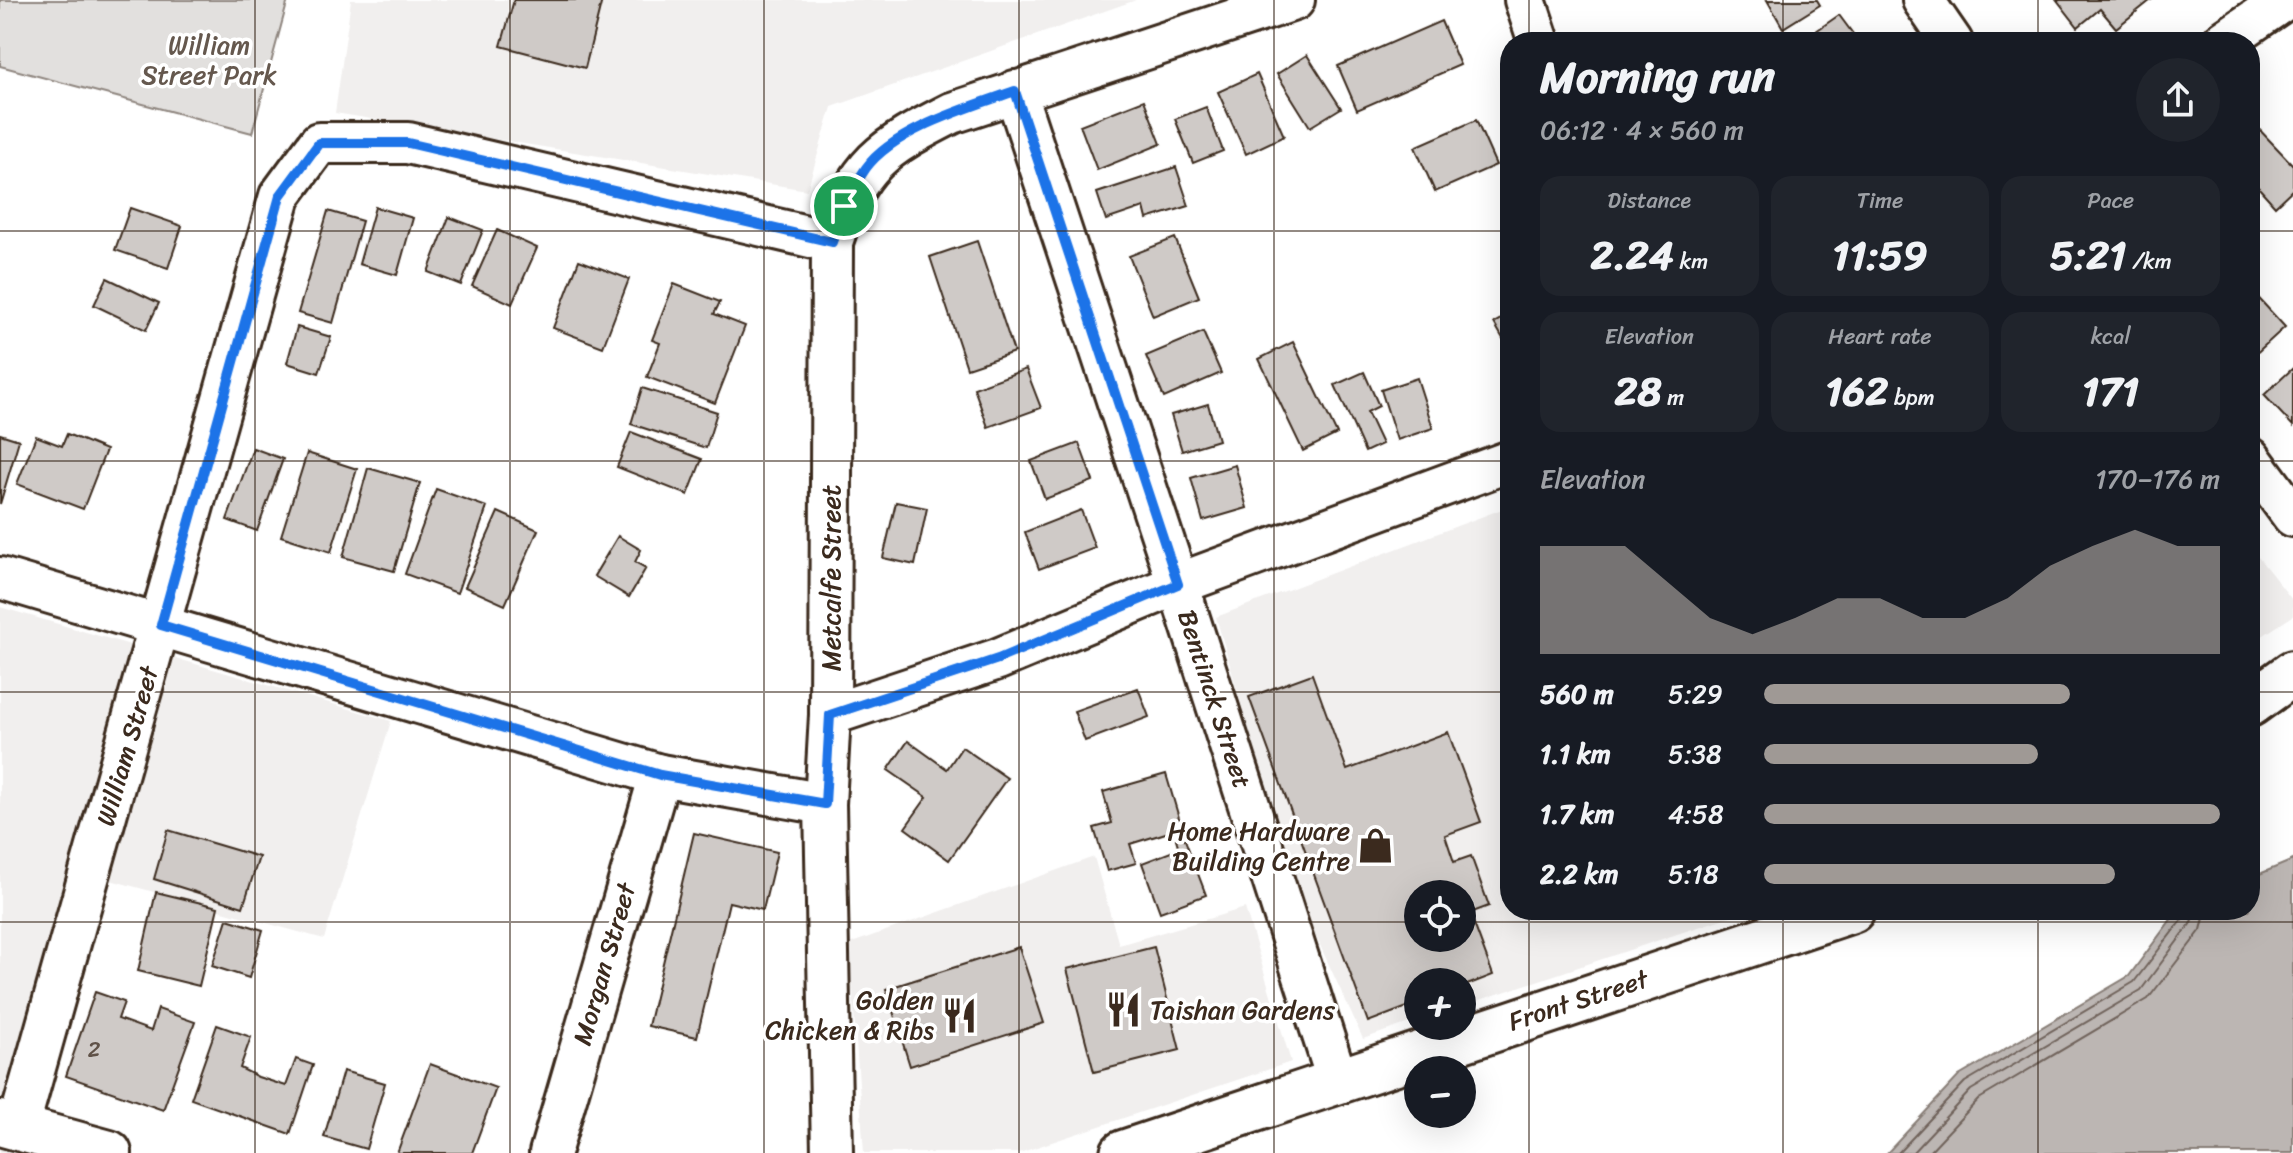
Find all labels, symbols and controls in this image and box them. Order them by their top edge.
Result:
park label: William Street Park [141,22,277,98]
text: Morning run [1540,38,1775,116]
button: share [2136,58,2220,142]
text: 06:12 · 4 × 560 m [1540,107,1744,153]
pin [810,172,878,240]
text: Distance [1608,181,1691,220]
text: Time [1857,181,1903,220]
text: Pace [2087,181,2134,220]
icon: arrive [822,184,866,228]
text: 2.24 [1591,220,1674,291]
text: 11:59 [1832,220,1928,291]
text: 5:21 [2050,220,2126,291]
text: km [1674,242,1708,281]
text: /km [2126,242,2172,281]
text: Elevation [1605,317,1694,356]
text: Heart rate [1828,317,1932,356]
text: kcal [2091,317,2131,356]
text: 28 [1614,356,1662,427]
text: 162 [1825,356,1888,427]
text: 171 [2082,356,2139,427]
text: m [1662,378,1684,417]
text: bpm [1888,378,1935,417]
text: Elevation [1540,456,1645,502]
text: 170–176 m [2095,456,2220,502]
street label: Metcalfe Street [808,485,854,671]
street label: Bentinck Street [1164,604,1266,794]
street label: William Street [82,659,172,831]
text: 560 m [1540,671,1614,717]
text: 5:29 [1668,671,1723,717]
text: 1.1 km [1540,731,1611,777]
text: 5:38 [1668,731,1722,777]
text: 1.7 km [1540,791,1614,837]
text: 4:58 [1668,791,1724,837]
place label: Home Hardware Building Centre [1167,808,1350,884]
shop icon: Home Hardware Building Centre [1357,827,1395,865]
text: 2.2 km [1540,851,1618,897]
text: 5:18 [1668,851,1719,897]
street label: Morgan Street [559,876,650,1051]
map controls [1404,880,1476,1128]
button: locate [1404,880,1476,952]
street label: Front Street [1502,955,1655,1044]
button: + [1404,968,1476,1040]
place label: Golden Chicken & Ribs [765,977,934,1053]
place label: Taishan Gardens [1150,987,1336,1033]
restaurant icon: Taishan Gardens [1105,991,1143,1029]
restaurant icon: Golden Chicken & Ribs [941,996,979,1034]
house number: 2 [88,1030,101,1069]
button: − [1404,1056,1476,1128]

